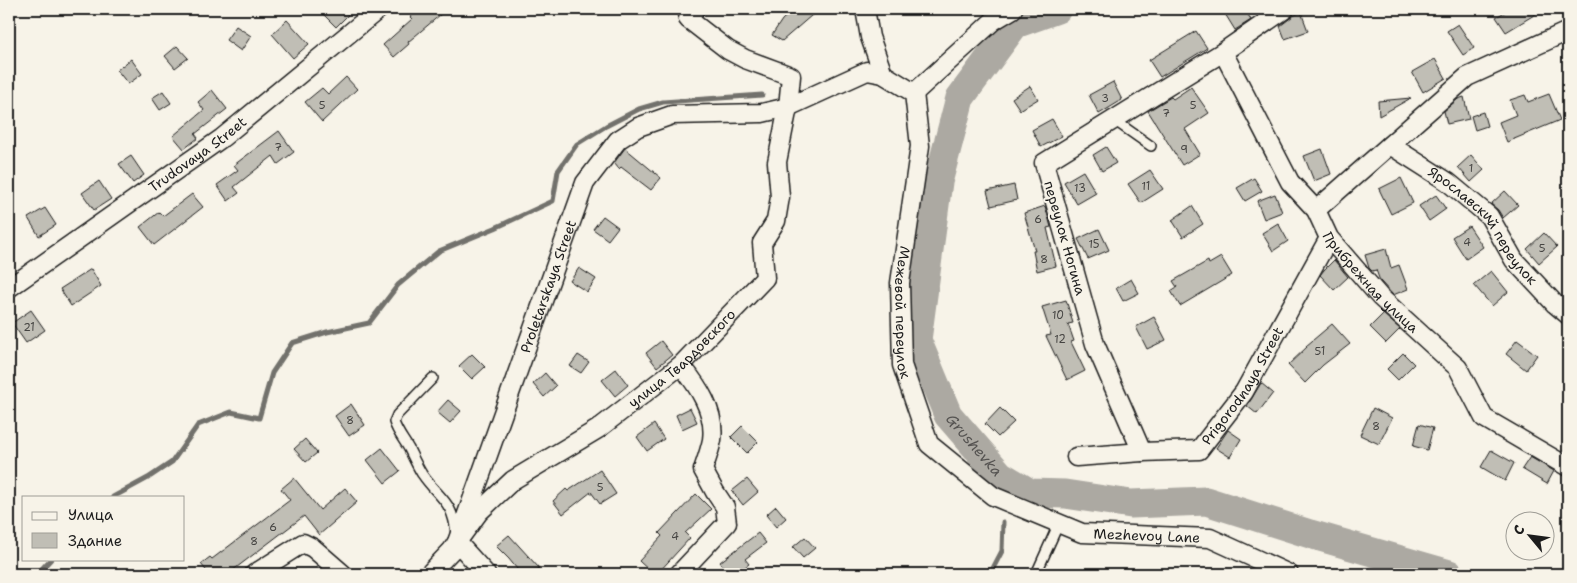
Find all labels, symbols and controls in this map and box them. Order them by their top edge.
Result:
house number: 3 [1101,91,1109,106]
house number: 5 [319,98,326,113]
house number: 5 [1190,98,1197,113]
house number: 7 [1162,106,1170,121]
street label: Trudovaya Street [145,113,250,196]
house number: 7 [274,140,282,155]
house number: 9 [1180,142,1188,157]
house number: 1 [1469,161,1473,176]
street label: Ярославский переулок [1425,163,1542,289]
street label: переулок Ногина [1040,179,1090,298]
house number: 11 [1142,179,1150,194]
house number: 13 [1074,181,1086,196]
house number: 6 [1034,212,1042,227]
street label: Proletarskaya Street [516,217,580,355]
street label: Прибрежная улица [1318,229,1423,337]
house number: 4 [1463,235,1471,250]
house number: 15 [1088,237,1100,252]
house number: 5 [1539,241,1546,256]
street label: Межевой переулок [891,245,915,381]
house number: 8 [1040,252,1048,267]
street label: улица Твардовского [624,305,739,411]
house number: 10 [1052,308,1064,323]
house number: 21 [23,320,35,335]
street label: Prigorodnaya Street [1197,324,1287,448]
house number: 12 [1054,332,1066,347]
house number: 51 [1315,344,1325,359]
water label: Grushevka [941,409,1007,481]
house number: 8 [346,413,354,428]
house number: 8 [1372,419,1380,434]
house number: 5 [597,480,604,495]
legend [22,496,185,560]
text: Улица [68,505,114,525]
north arrow [1504,510,1554,560]
house number: 6 [269,520,277,535]
text: С [1509,522,1529,538]
street label: Mezhevoy Lane [1093,524,1201,547]
house number: 4 [671,529,679,544]
text: Здание [68,531,122,551]
house number: 8 [250,534,258,549]

